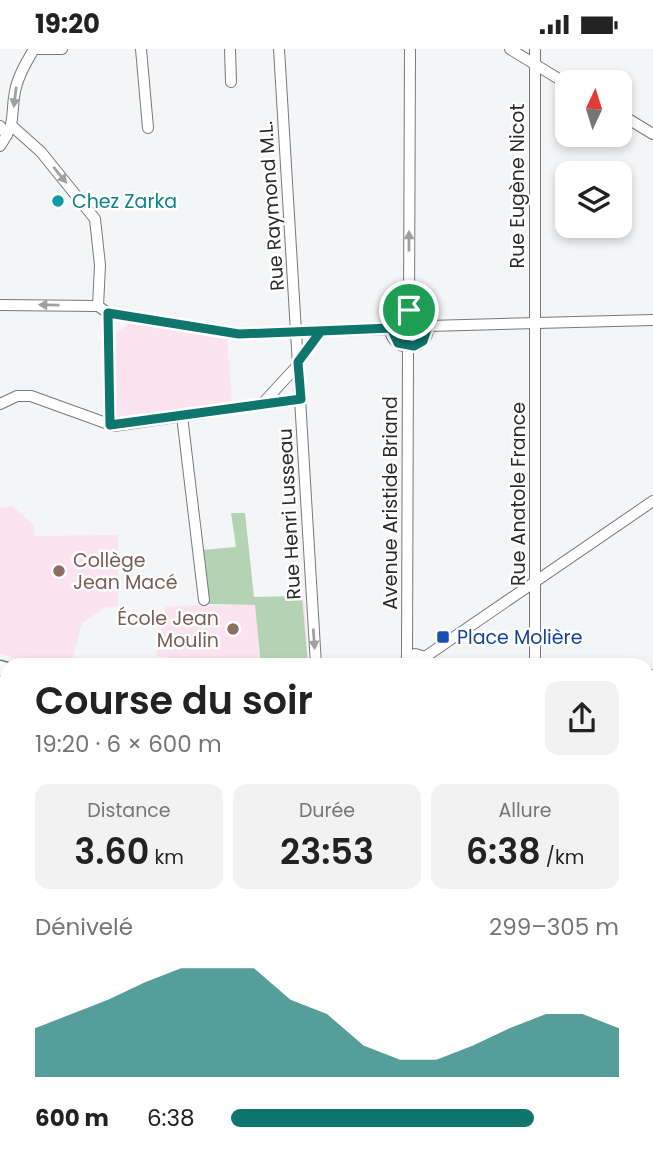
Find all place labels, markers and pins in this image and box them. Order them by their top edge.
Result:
place label: Chez Zarka [72,188,177,215]
marker: Chez Zarka [50,193,66,209]
pin [379,280,439,340]
place label: Collège Jean Macé [73,547,177,596]
marker: Collège Jean Macé [51,563,67,579]
place label: École Jean Moulin [117,605,219,654]
marker: École Jean Moulin [225,621,241,637]
place label: Place Molière [457,624,582,651]
marker: Place Molière [435,629,451,645]

